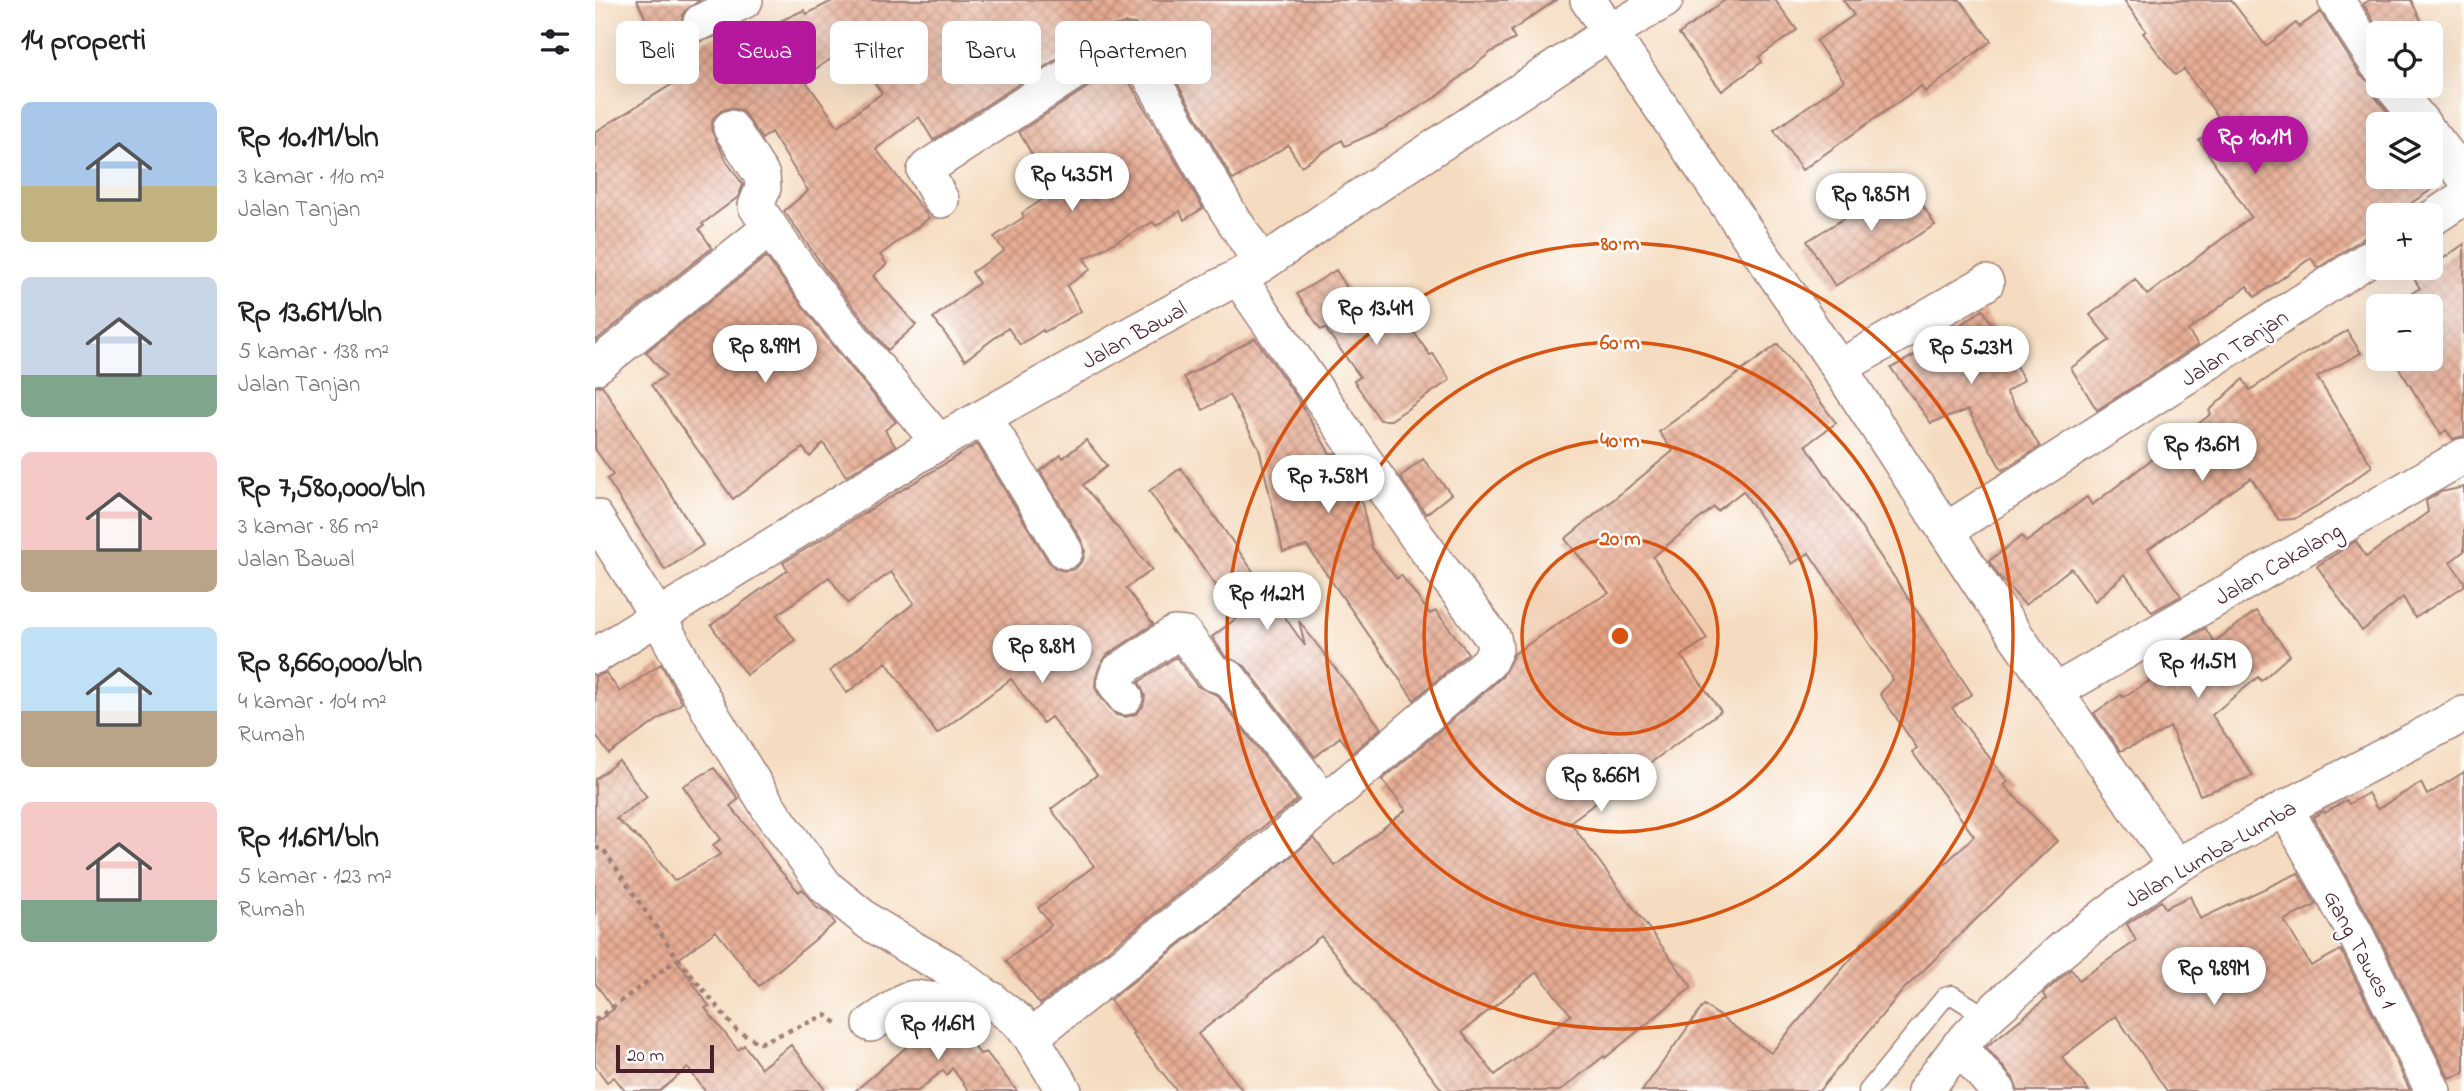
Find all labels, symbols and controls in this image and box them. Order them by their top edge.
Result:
text: 14 properti [21,20,146,64]
chip: Beli [616,21,699,84]
chip: Sewa [713,21,816,84]
chip: Filter [830,21,928,84]
chip: Baru [942,21,1041,84]
chip: Apartemen [1055,21,1211,84]
map controls [2366,21,2443,371]
button: locate [2366,21,2443,98]
icon: filters [536,23,574,61]
button: layers [2366,112,2443,189]
pin: Rp 10.1M [2183,116,2327,176]
text: Rp 10.1M/bln [238,117,379,161]
text: Rp 10.1M [2218,122,2292,155]
icon: home [77,130,161,214]
pin: Rp 4.35M [1000,154,1144,213]
text: Rp 4.35M [1031,159,1113,192]
text: 3 kamar · 110 m² [238,161,385,194]
pin: Rp 9.85M [1799,174,1943,233]
text: Rp 9.85M [1832,179,1910,212]
text: Jalan Tanjan [238,194,360,227]
button: + [2366,203,2443,280]
text: 80 m [1600,230,1639,260]
pin: Rp 13.4M [1304,288,1448,347]
text: Rp 13.6M/bln [238,292,382,336]
text: Rp 13.4M [1338,293,1414,326]
street label: Jalan Bawal [1076,294,1194,379]
button: − [2366,294,2443,371]
street label: Jalan Tanjan [2175,302,2296,396]
icon: home [77,305,161,389]
pin: Rp 8.99M [693,326,837,385]
pin: Rp 5.23M [1899,326,2043,386]
text: 60 m [1600,329,1640,359]
text: Rp 8.99M [729,331,801,364]
text: Rp 5.23M [1929,332,2013,365]
text: 5 kamar · 138 m² [238,336,389,369]
text: Jalan Tanjan [238,369,360,402]
pin: Rp 13.6M [2130,424,2274,483]
text: 40 m [1600,427,1640,457]
text: Rp 13.6M [2164,429,2240,462]
pin: Rp 7.58M [1256,456,1400,515]
text: Rp 7.58M [1288,461,1368,494]
text: Rp 7,580,000/bln [238,467,425,511]
icon: home [77,480,161,564]
text: 3 kamar · 86 m² [238,511,379,544]
street label: Jalan Cakalang [2209,515,2350,616]
text: 20 m [1598,525,1641,555]
text: Jalan Bawal [238,544,354,577]
pin: Rp 11.2M [1195,572,1339,632]
text: Rp 11.2M [1229,578,1305,611]
centre of rings [1608,624,1632,648]
pin: Rp 8.8M [977,626,1107,685]
text: Rp 8.8M [1009,631,1075,664]
pin: Rp 11.5M [2126,640,2270,700]
text: Rp 8,660,000/bln [238,642,422,686]
text: Rp 11.5M [2159,646,2237,679]
icon: home [77,655,161,739]
text: 4 kamar · 104 m² [238,686,387,719]
text: Rumah [238,719,305,752]
pin: Rp 8.66M [1529,754,1673,814]
text: Rp 8.66M [1562,760,1640,793]
street label: Jalan Lumba-Lumba [2119,792,2303,918]
text: Rp 11.6M/bln [238,817,379,861]
icon: home [77,830,161,914]
text: 5 kamar · 123 m² [238,861,392,894]
street label: Gang Tawes 1 [2313,885,2404,1016]
text: Rumah [238,894,305,927]
pin: Rp 9.89M [2142,948,2286,1007]
text: Rp 9.89M [2178,953,2250,986]
pin: Rp 11.6M [866,1002,1010,1062]
text: Rp 11.6M [901,1008,975,1041]
scale bar [616,1042,714,1074]
text: 20 m [627,1043,664,1070]

